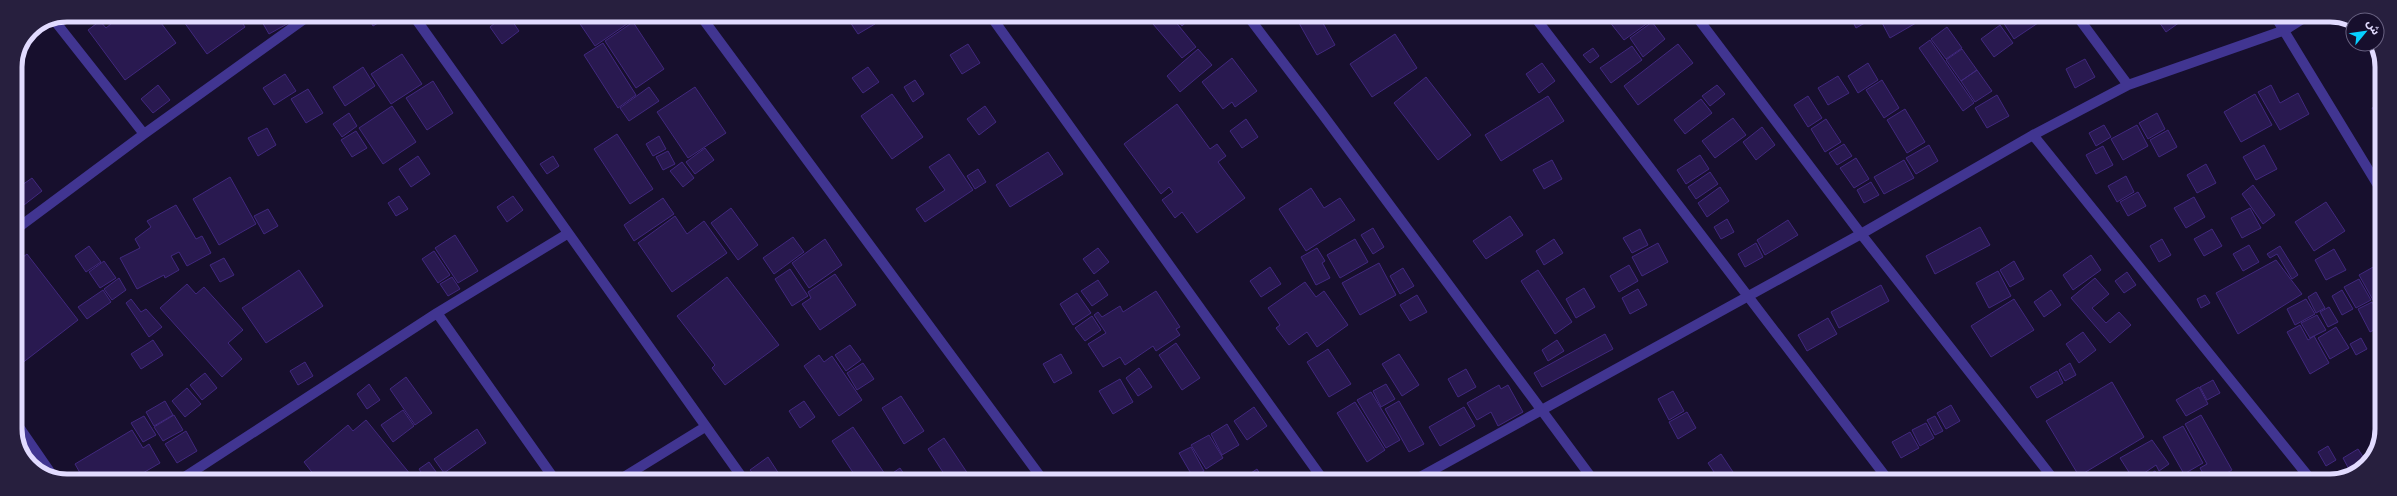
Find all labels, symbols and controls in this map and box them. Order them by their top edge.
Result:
north arrow [2345,12,2385,52]
text: ش [2364,17,2384,37]

